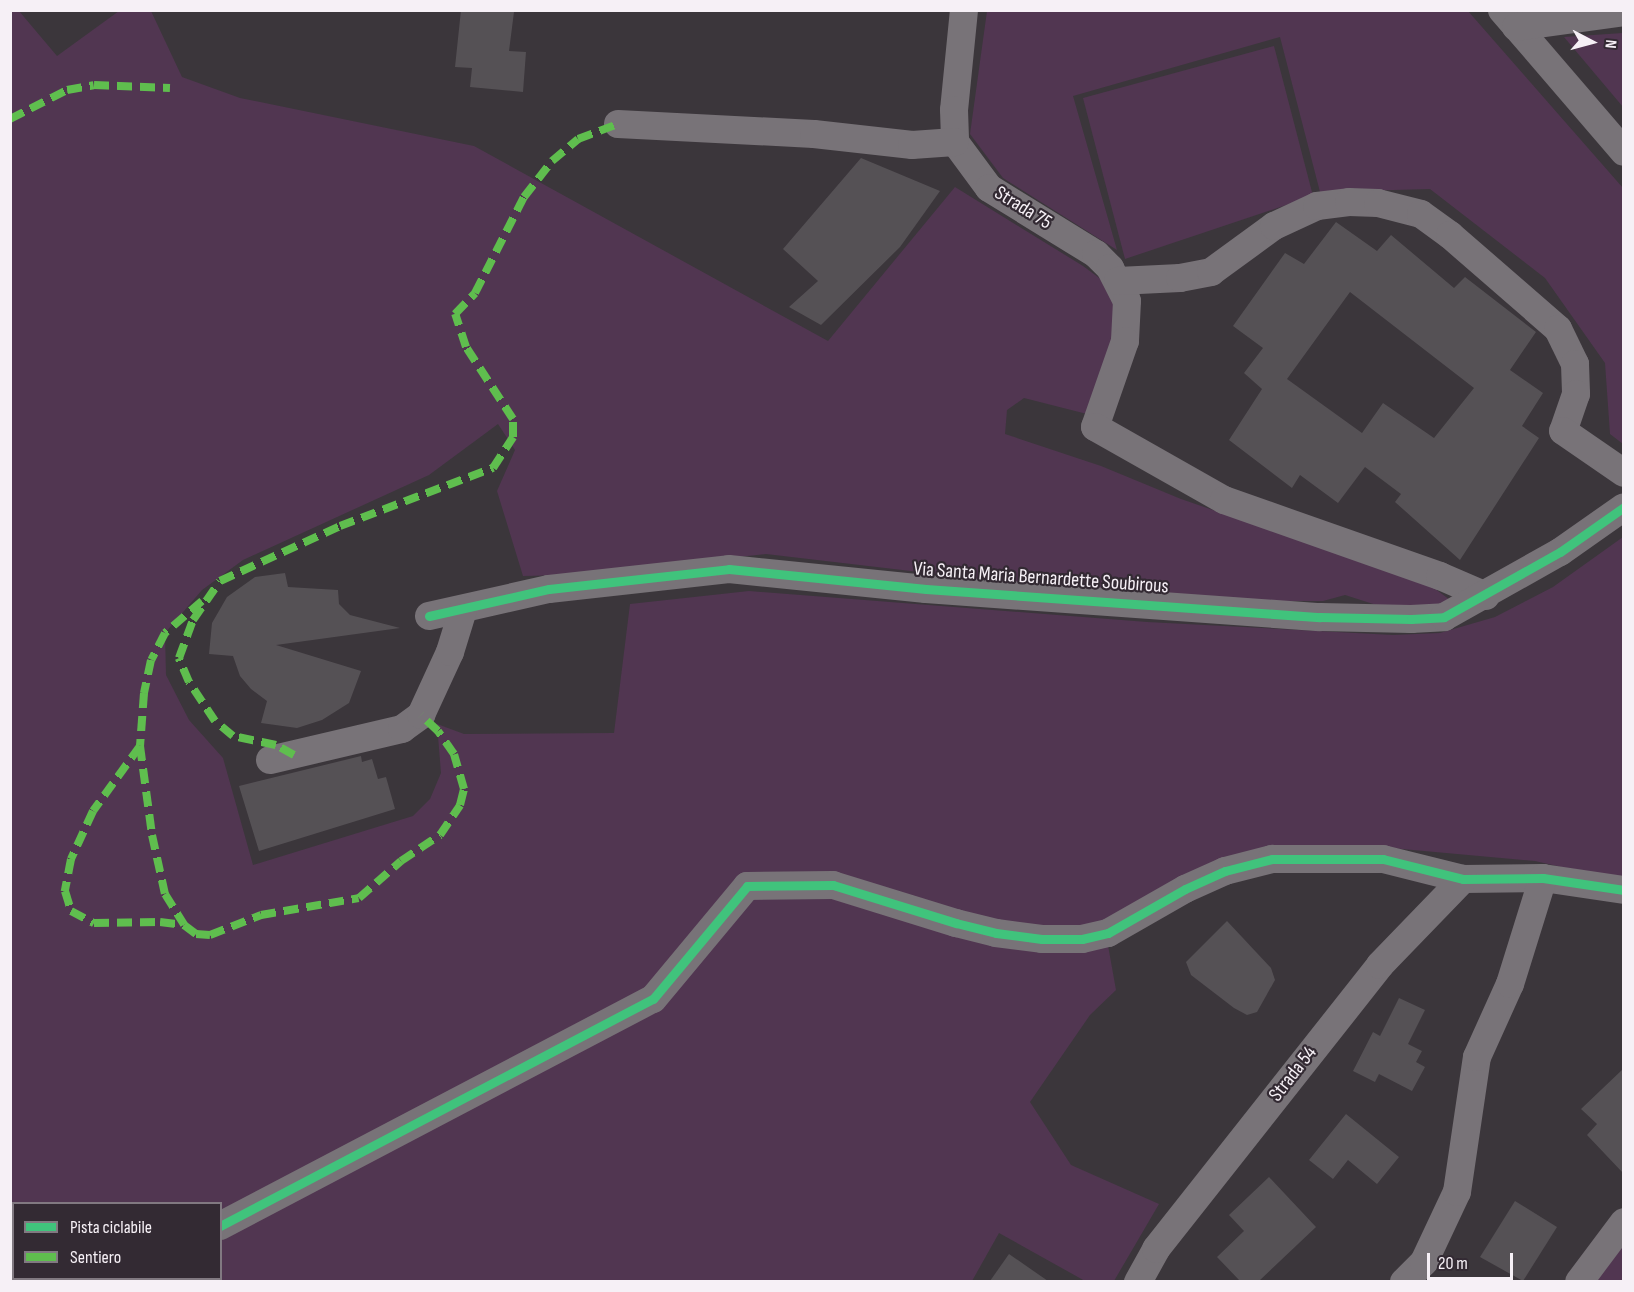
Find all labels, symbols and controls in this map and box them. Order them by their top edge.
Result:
north arrow [1562,12,1622,72]
text: N [1601,39,1620,49]
street label: Strada 75 [990,181,1056,235]
street label: Via Santa Maria Bernardette Soubirous [913,557,1169,599]
street label: Strada 54 [1264,1042,1322,1106]
legend [12,1202,222,1280]
text: Pista ciclabile [70,1217,152,1238]
scale bar [1430,1241,1516,1279]
text: Sentiero [70,1247,121,1268]
text: 20 m [1438,1253,1468,1274]

